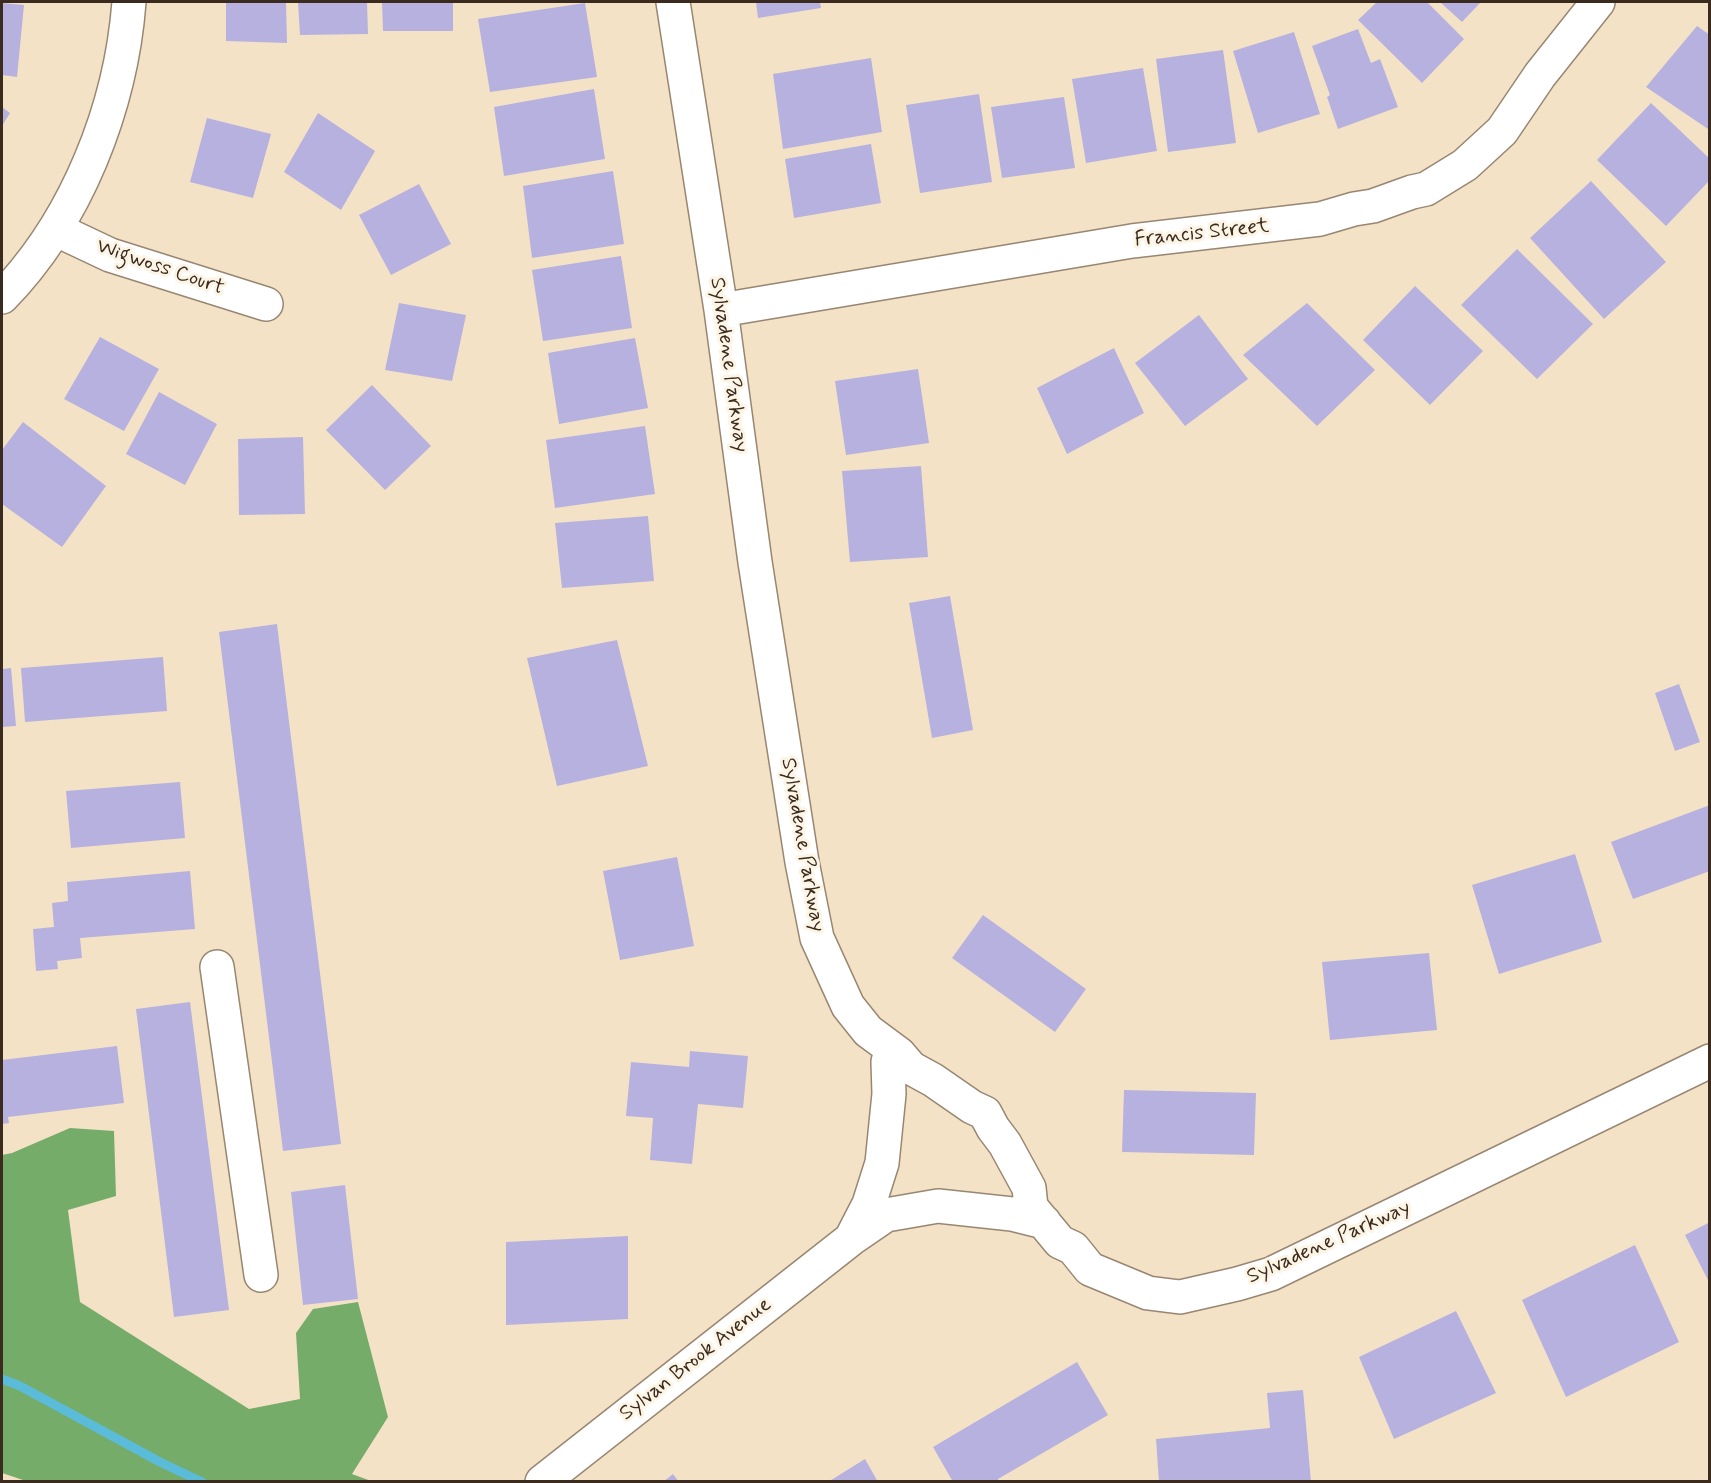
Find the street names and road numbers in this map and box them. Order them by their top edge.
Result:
street label: Francis Street [1134,214,1270,254]
street label: Wigwoss Court [93,234,227,302]
street label: Sylvadene Parkway [703,276,753,454]
street label: Sylvadene Parkway [774,756,830,934]
street label: Sylvadene Parkway [1243,1196,1415,1290]
street label: Sylvan Brook Avenue [615,1293,777,1427]

